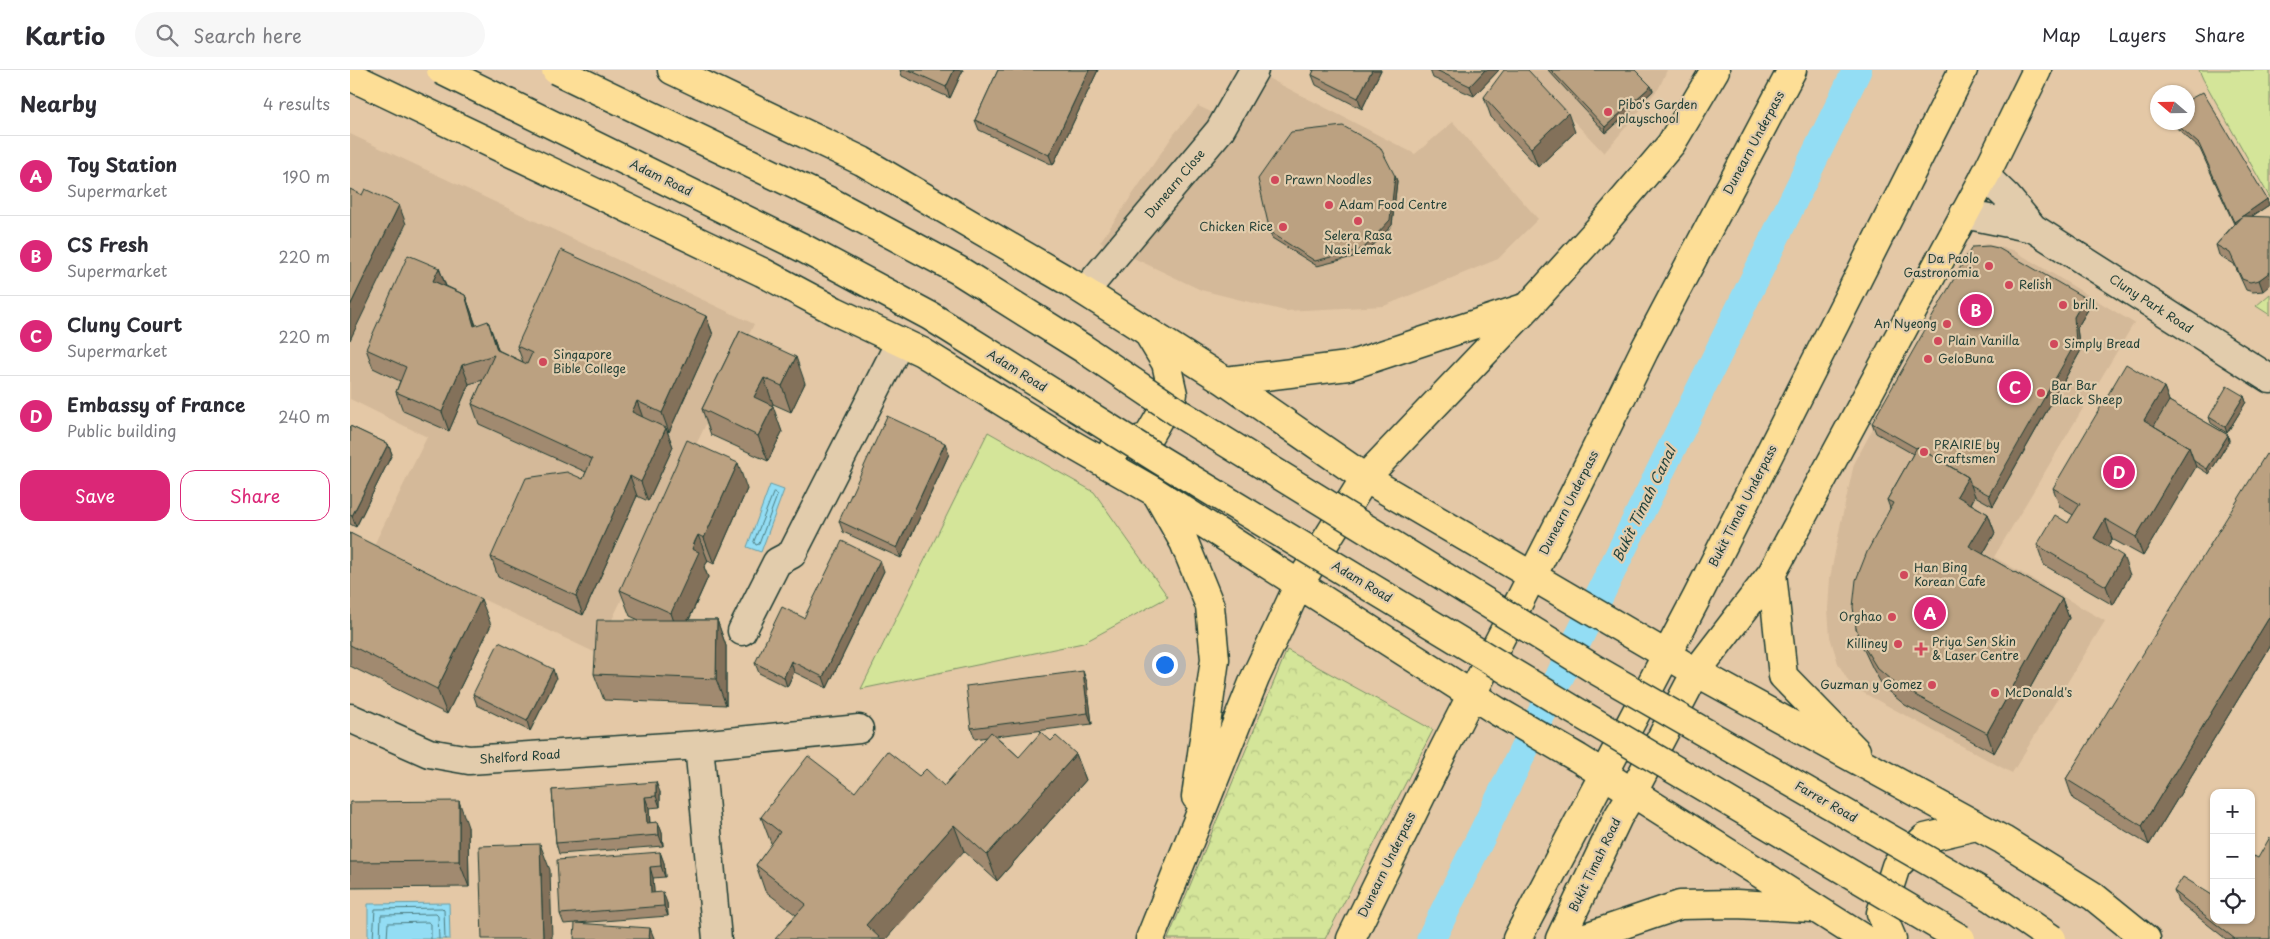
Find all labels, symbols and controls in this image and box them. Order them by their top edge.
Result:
search box [135,12,485,57]
text: Kartio [25,17,105,53]
icon: search [153,21,181,49]
text: Search here [193,21,302,49]
text: Map [2042,21,2081,48]
text: Layers [2109,21,2166,48]
text: Share [2194,21,2245,48]
north arrow [2150,85,2195,130]
text: Nearby [20,87,97,119]
street label: Dunearn Underpass [1718,87,1788,198]
text: 4 results [263,91,330,115]
place label: Pibo's Garden playschool [1618,95,1697,127]
marker: Pibo's Garden playschool [1602,106,1614,118]
street label: Dunearn Close [1140,145,1209,222]
text: Toy Station [67,150,177,178]
street label: Adam Road [627,154,696,200]
text: A [30,164,42,188]
text: 190 m [282,164,330,188]
place label: Prawn Noodles [1285,170,1372,188]
marker: Prawn Noodles [1269,174,1281,186]
text: Supermarket [67,178,167,202]
place label: Adam Food Centre [1339,195,1447,213]
marker: Adam Food Centre [1323,199,1335,211]
marker: Selera Rasa Nasi Lemak [1352,215,1364,227]
place label: Chicken Rice [1199,217,1273,235]
marker: Chicken Rice [1277,221,1289,233]
place label: Selera Rasa Nasi Lemak [1324,226,1393,258]
text: CS Fresh [67,230,149,258]
text: B [31,244,41,268]
text: 220 m [279,244,330,268]
place label: Da Paolo Gastronomia [1904,249,1980,281]
text: Supermarket [67,258,167,282]
marker: Da Paolo Gastronomia [1983,260,1995,272]
street label: Cluny Park Road [2106,269,2197,337]
place label: Relish [2019,275,2052,293]
marker: Relish [2003,279,2015,291]
pin: B [1960,291,1992,329]
place label: brill. [2073,295,2098,313]
marker: brill. [2057,299,2069,311]
text: Cluny Court [67,310,182,338]
place label: An Nyeong [1874,314,1937,332]
marker: An Nyeong [1941,318,1953,330]
text: C [30,324,42,348]
text: 220 m [279,324,330,348]
place label: Plain Vanilla [1948,331,2020,349]
place label: Simply Bread [2064,334,2140,352]
marker: Plain Vanilla [1932,335,1944,347]
text: Supermarket [67,338,167,362]
marker: Simply Bread [2048,338,2060,350]
place label: Singapore Bible College [553,345,627,377]
street label: Adam Road [984,345,1051,396]
place label: GeloBuna [1938,349,1994,367]
marker: GeloBuna [1922,353,1934,365]
marker: Singapore Bible College [537,356,549,368]
pin: C [1999,368,2031,406]
place label: Bar Bar Black Sheep [2051,376,2122,408]
marker: Bar Bar Black Sheep [2035,387,2047,399]
text: Embassy of France [67,390,245,418]
text: D [30,404,42,428]
text: 240 m [278,404,330,428]
text: Public building [67,418,177,442]
place label: PRAIRIE by Craftsmen [1934,435,2000,467]
water label: Bukit Timah Canal [1607,441,1682,565]
street label: Bukit Timah Underpass [1704,441,1781,570]
marker: PRAIRIE by Craftsmen [1918,446,1930,458]
street label: Dunearn Underpass [1534,447,1602,558]
pin: D [2103,453,2135,491]
button: Save [20,470,170,521]
button: Share [180,470,330,521]
street label: Adam Road [1329,556,1396,606]
place label: Han Bing Korean Cafe [1914,558,1986,590]
marker: Han Bing Korean Cafe [1898,569,1910,581]
pin: A [1914,594,1946,632]
place label: Orghao [1839,607,1882,625]
marker: Orghao [1886,611,1898,623]
place label: Priya Sen Skin & Laser Centre [1932,632,2019,664]
place label: Killiney [1846,634,1888,652]
marker: Killiney [1892,638,1904,650]
marker: Priya Sen Skin & Laser Centre [1914,642,1928,656]
your location [1152,652,1178,678]
place label: Guzman y Gomez [1820,675,1922,693]
marker: Guzman y Gomez [1926,679,1938,691]
place label: McDonald's [2005,683,2073,701]
marker: McDonald's [1989,687,2001,699]
street label: Shelford Road [479,744,561,768]
street label: Farrer Road [1792,776,1861,826]
map controls [2210,789,2255,924]
button: + [2210,789,2255,834]
street label: Dunearn Underpass [1353,809,1420,920]
street label: Bukit Timah Road [1564,815,1625,915]
button: − [2210,834,2255,879]
button: locate [2210,879,2255,924]

